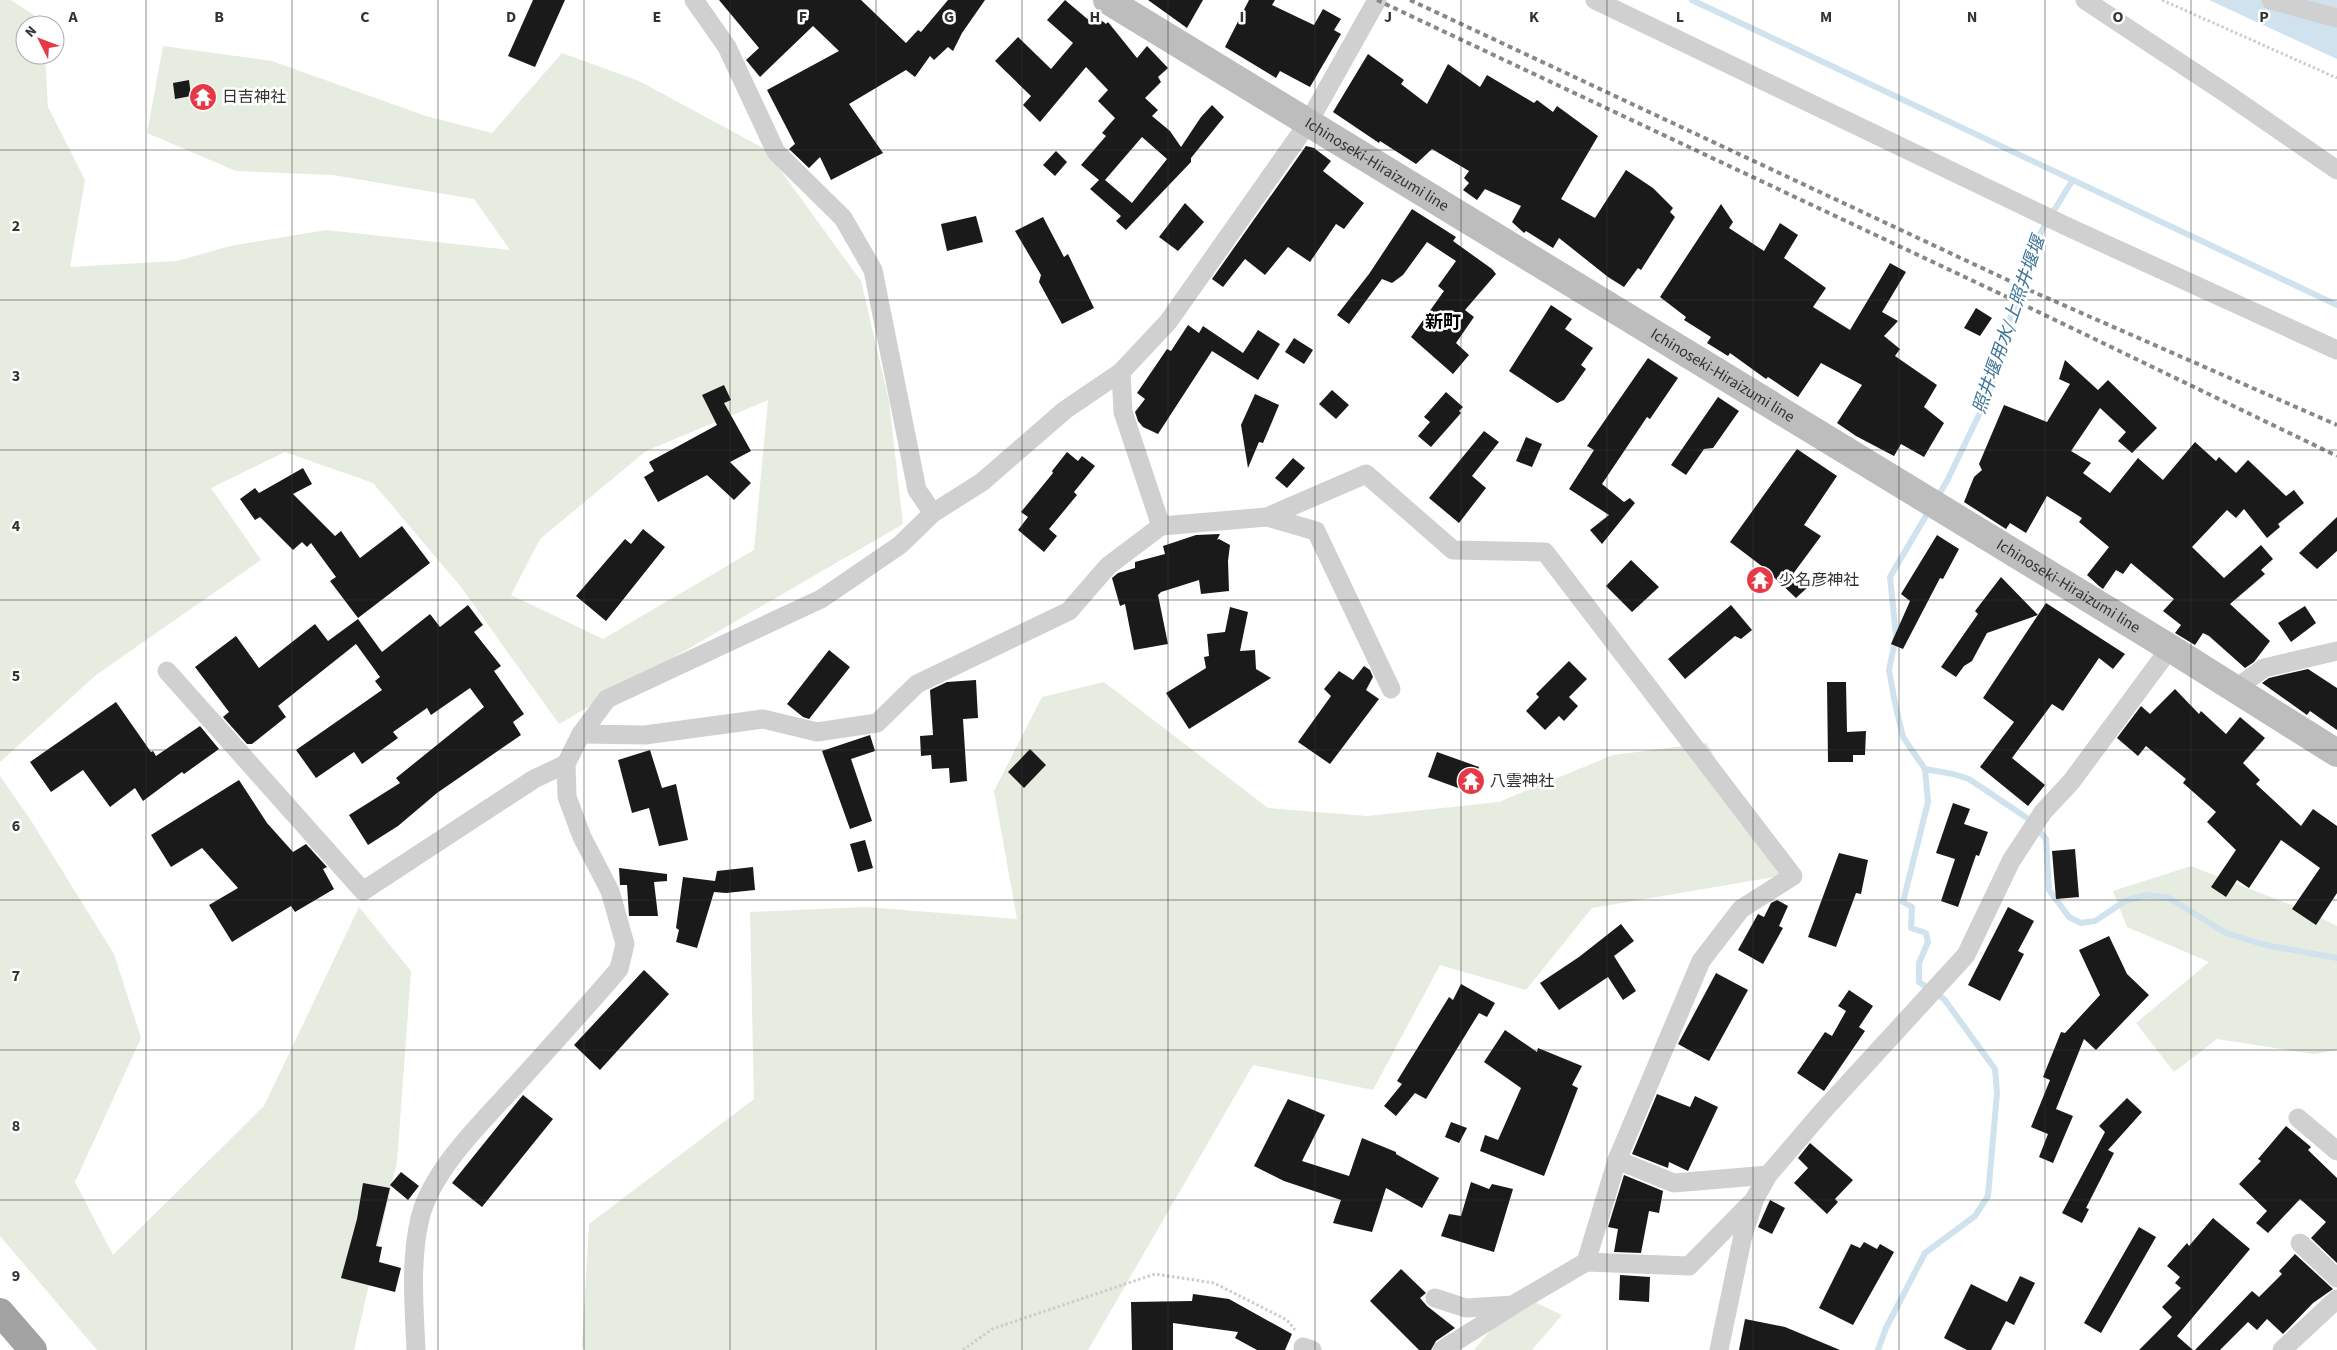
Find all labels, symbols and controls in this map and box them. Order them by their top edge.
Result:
text: A [67,6,78,28]
text: B [214,6,224,28]
text: C [360,6,370,28]
text: D [506,6,516,28]
text: E [653,6,661,28]
text: F [799,6,807,28]
text: G [944,6,954,28]
text: H [1090,6,1100,28]
text: I [1240,6,1244,28]
text: J [1384,6,1392,28]
text: K [1529,6,1539,28]
text: L [1676,6,1684,28]
text: M [1820,6,1832,28]
text: N [1967,6,1977,28]
text: O [2113,6,2124,28]
text: P [2259,6,2269,28]
north arrow [15,15,65,65]
text: N [21,22,42,42]
temple icon: 日吉神社 [188,82,218,112]
place label: 日吉神社 [222,86,286,108]
street label: Ichinoseki-Hiraizumi line [1301,112,1453,217]
text: 2 [12,215,20,237]
water label: 照井堰用水/上照井堰堰 [1967,230,2052,417]
district label: 新町 [1425,310,1461,335]
street label: Ichinoseki-Hiraizumi line [1646,323,1799,428]
text: 3 [12,365,20,387]
text: 4 [12,515,21,537]
street label: Ichinoseki-Hiraizumi line [1992,534,2145,638]
temple icon: 少名彦神社 [1745,565,1775,595]
place label: 少名彦神社 [1779,569,1859,591]
text: 5 [12,665,20,687]
temple icon: 八雲神社 [1456,766,1486,796]
place label: 八雲神社 [1490,770,1554,792]
text: 6 [12,815,20,837]
text: 7 [12,965,20,987]
text: 8 [12,1115,20,1137]
text: 9 [12,1265,20,1287]

